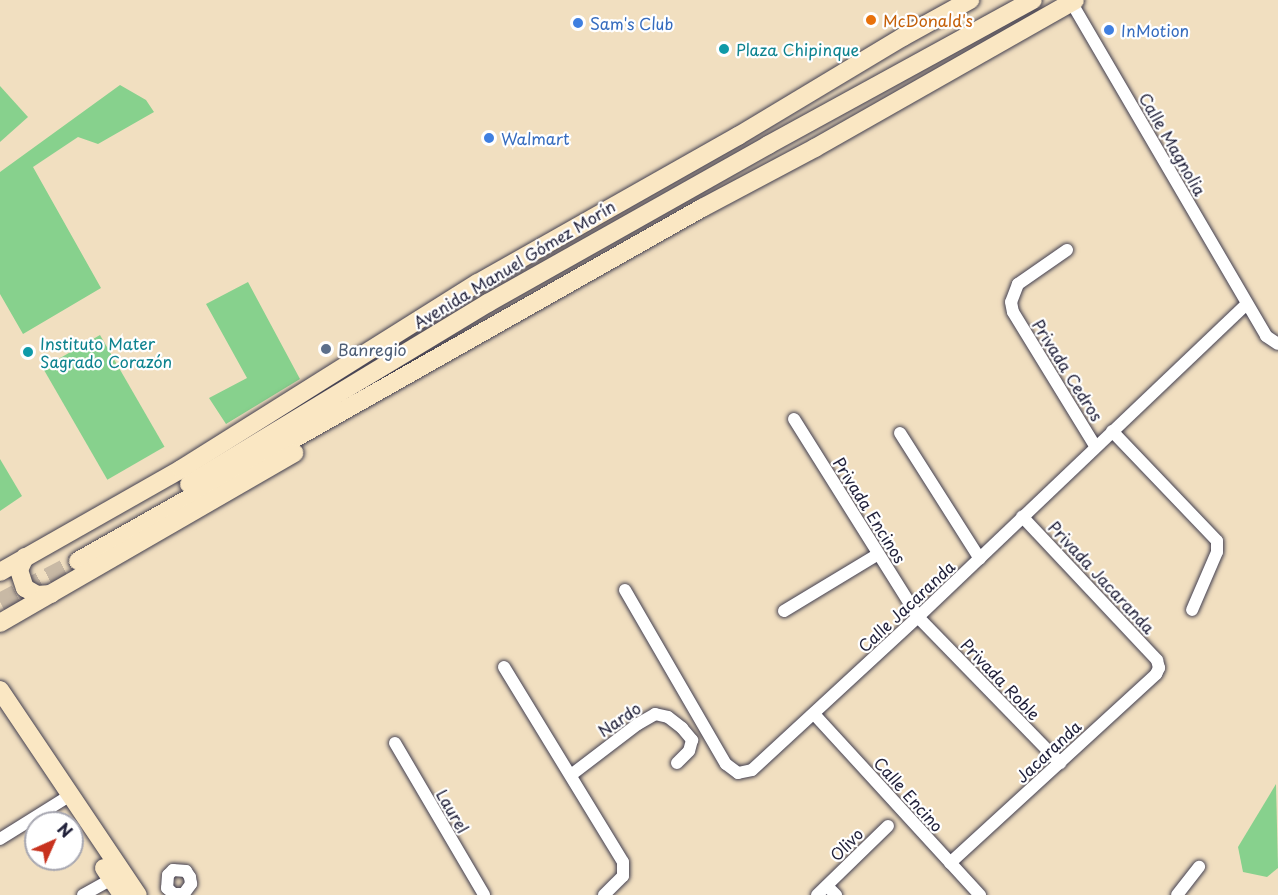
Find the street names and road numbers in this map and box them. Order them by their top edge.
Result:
street label: Calle Magnolia [1136,89,1210,199]
street label: Avenida Manuel Gómez Morín [410,196,618,332]
street label: Privada Cedros [1029,316,1107,424]
street label: Privada Encinos [830,453,910,567]
street label: Privada Jacaranda [1045,517,1159,637]
street label: Calle Jacaranda [853,556,959,656]
street label: Privada Roble [958,634,1044,724]
street label: Nardo [594,698,644,740]
street label: Jacaranda [1011,716,1085,786]
street label: Calle Encino [870,752,948,836]
street label: Laurel [433,786,473,836]
street label: Olivo [826,824,866,864]

